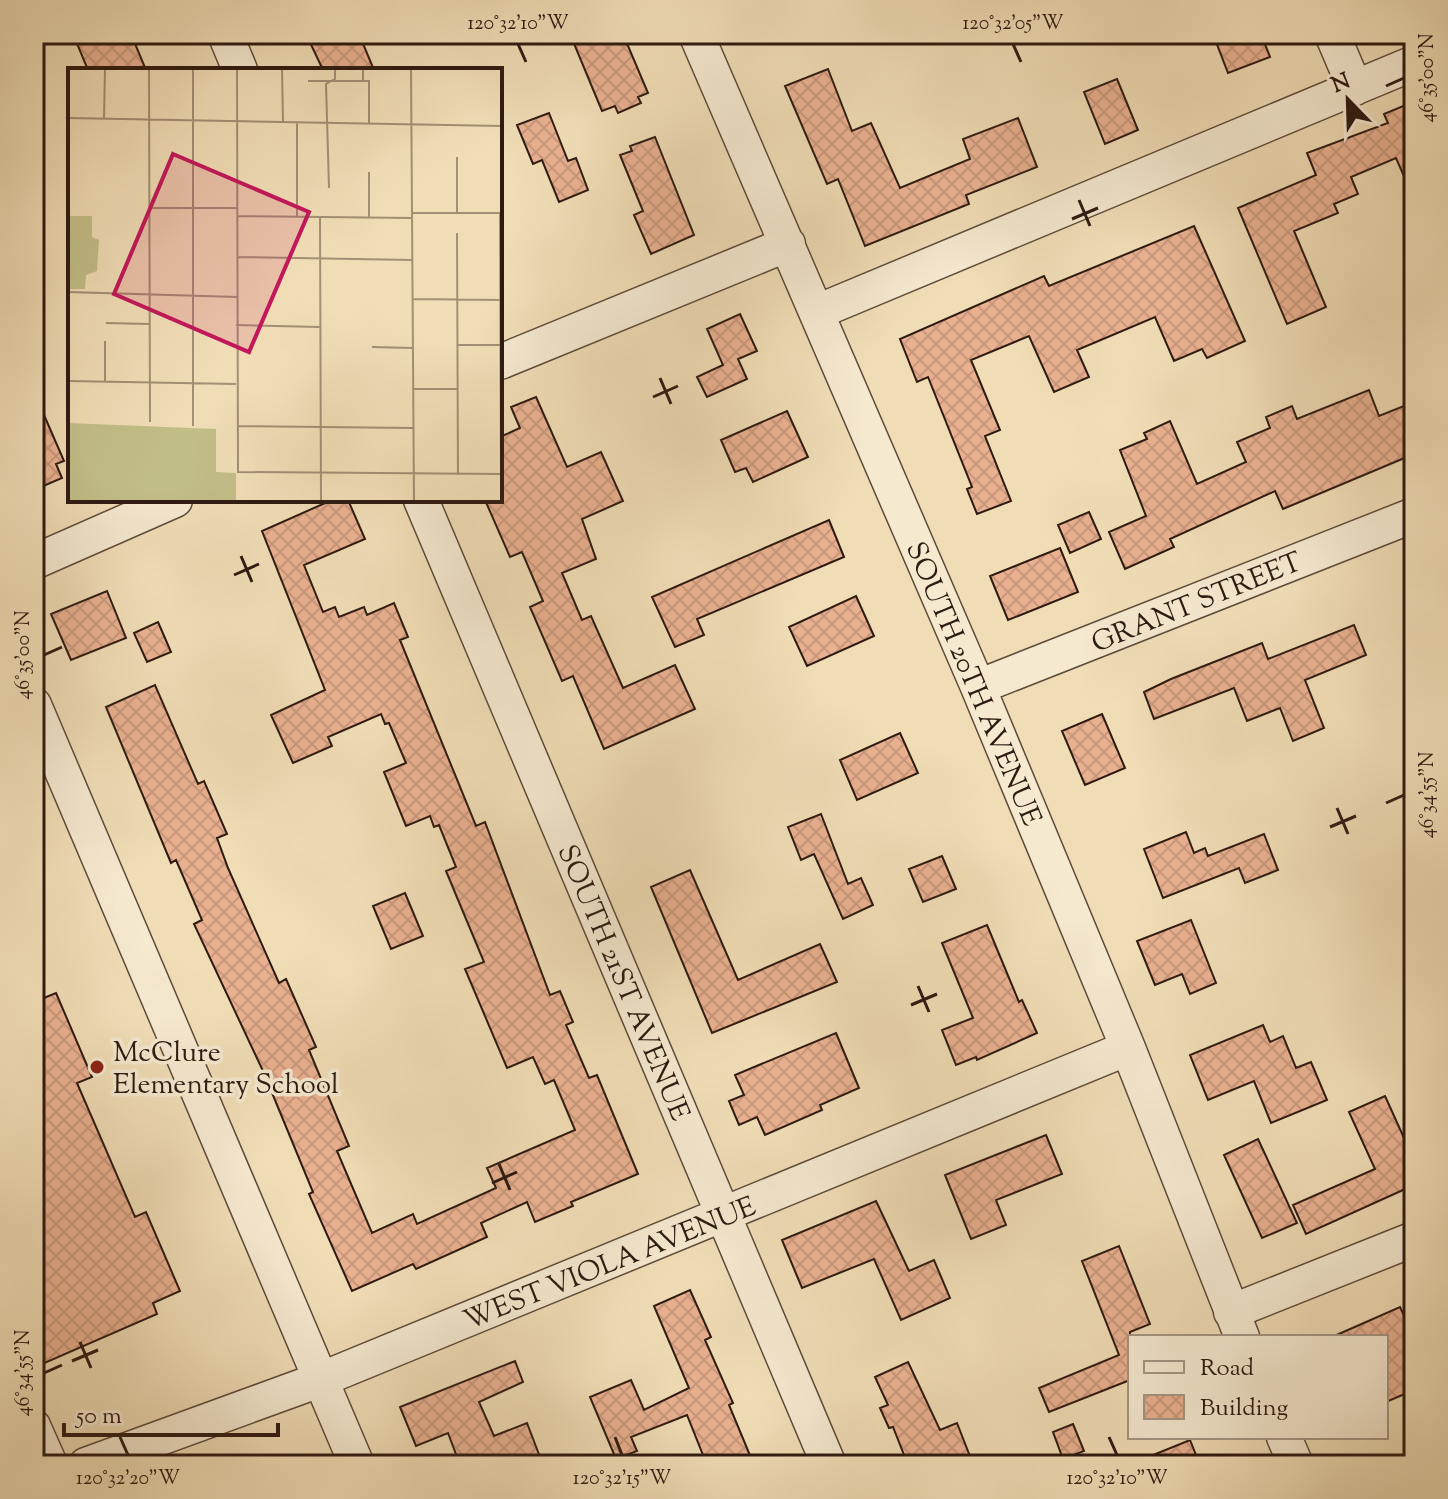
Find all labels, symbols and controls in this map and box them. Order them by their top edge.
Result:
text: 120°32'10"W [467,10,569,39]
text: 120°32'05"W [963,10,1063,39]
text: 46°35'00"N [1414,33,1443,123]
north arrow [1308,60,1388,140]
text: N [1327,66,1356,103]
inset map [68,68,502,502]
street label: SOUTH 20TH AVENUE [894,536,1050,832]
street label: GRANT STREET [1086,543,1309,664]
text: 46°35'00"N [10,610,39,700]
text: 46°34'55"N [1414,752,1443,838]
street label: SOUTH 21ST AVENUE [546,839,699,1128]
place label: McClure Elementary School [113,1034,339,1106]
marker: McClure Elementary School [88,1058,106,1076]
street label: WEST VIOLA AVENUE [458,1188,762,1342]
text: 46°34'55"N [10,1330,39,1416]
legend [1128,1335,1388,1439]
text: Road [1200,1352,1254,1386]
scale bar [64,1387,278,1437]
text: Building [1200,1392,1289,1426]
text: 50 m [74,1400,122,1434]
text: 120°32'20"W [76,1465,180,1494]
text: 120°32'15"W [573,1465,671,1494]
text: 120°32'10"W [1066,1465,1168,1494]

